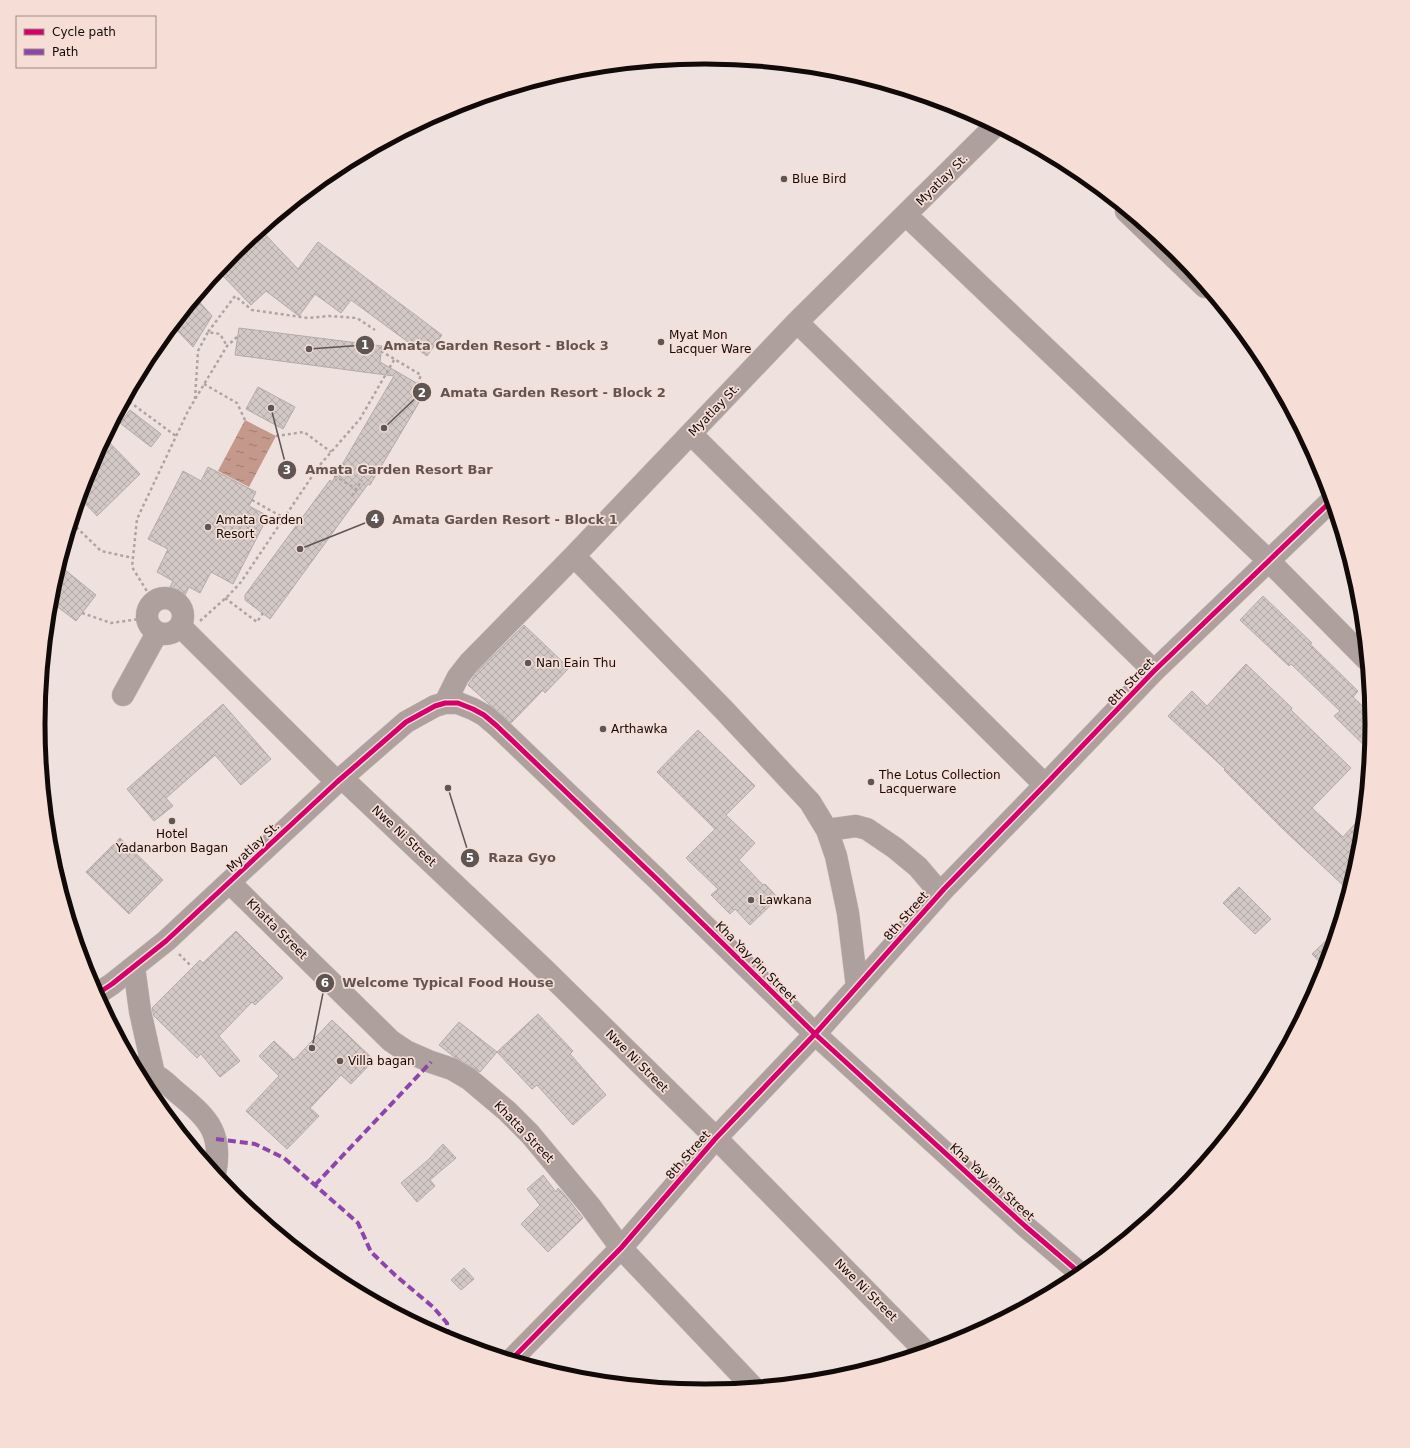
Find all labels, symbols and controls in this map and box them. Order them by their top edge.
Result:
legend [16,16,156,68]
text: Cycle path [52,25,116,39]
text: Path [52,45,78,59]
street label: Myatlay St. [913,151,971,209]
place label: Blue Bird [792,172,846,186]
marker: Blue Bird [779,174,789,184]
place label: Myat Mon Lacquer Ware [669,328,752,356]
callout: Amata Garden Resort - Block 3 [355,333,616,358]
marker: Myat Mon Lacquer Ware [656,337,666,347]
text: 1 [361,338,369,352]
text: Amata Garden Resort - Block 3 [383,338,609,353]
callout: Amata Garden Resort - Block 2 [412,380,674,405]
street label: Myatlay St. [686,381,742,439]
text: Amata Garden Resort - Block 2 [440,385,666,400]
text: 2 [418,386,426,400]
callout: Amata Garden Resort Bar [277,457,501,482]
text: Amata Garden Resort Bar [305,462,493,477]
text: 3 [283,463,291,477]
callout: Amata Garden Resort - Block 1 [365,507,626,532]
text: 4 [371,512,379,526]
text: Amata Garden Resort - Block 1 [392,512,618,527]
place label: Amata Garden Resort [216,513,303,541]
marker: Amata Garden Resort [203,522,213,532]
street label: 8th Street [1105,655,1157,709]
place label: Nan Eain Thu [536,656,616,670]
marker: Nan Eain Thu [523,658,533,668]
place label: Arthawka [611,722,668,736]
marker: Arthawka [598,724,608,734]
place label: The Lotus Collection Lacquerware [878,768,1001,796]
marker: The Lotus Collection Lacquerware [866,777,876,787]
street label: Nwe Ni Street [369,803,439,869]
marker: Hotel Yadanarbon Bagan [167,816,177,826]
street label: Myatlay St. [224,819,282,875]
place label: Hotel Yadanarbon Bagan [115,827,228,855]
callout: Raza Gyo [460,845,564,870]
text: Raza Gyo [488,850,556,865]
text: 5 [466,851,474,865]
street label: 8th Street [881,888,931,943]
place label: Lawkana [759,893,812,907]
marker: Lawkana [746,895,756,905]
street label: Khatta Street [244,896,310,962]
street label: Kha Yay Pin Street [713,919,800,1006]
callout: Welcome Typical Food House [315,970,562,995]
text: Welcome Typical Food House [342,975,554,990]
text: 6 [321,976,329,990]
street label: Nwe Ni Street [603,1027,671,1095]
place label: Villa bagan [348,1054,415,1068]
marker: Villa bagan [335,1056,345,1066]
street label: Khatta Street [491,1098,557,1166]
street label: 8th Street [663,1127,713,1182]
street label: Kha Yay Pin Street [947,1140,1037,1224]
street label: Nwe Ni Street [832,1256,900,1324]

